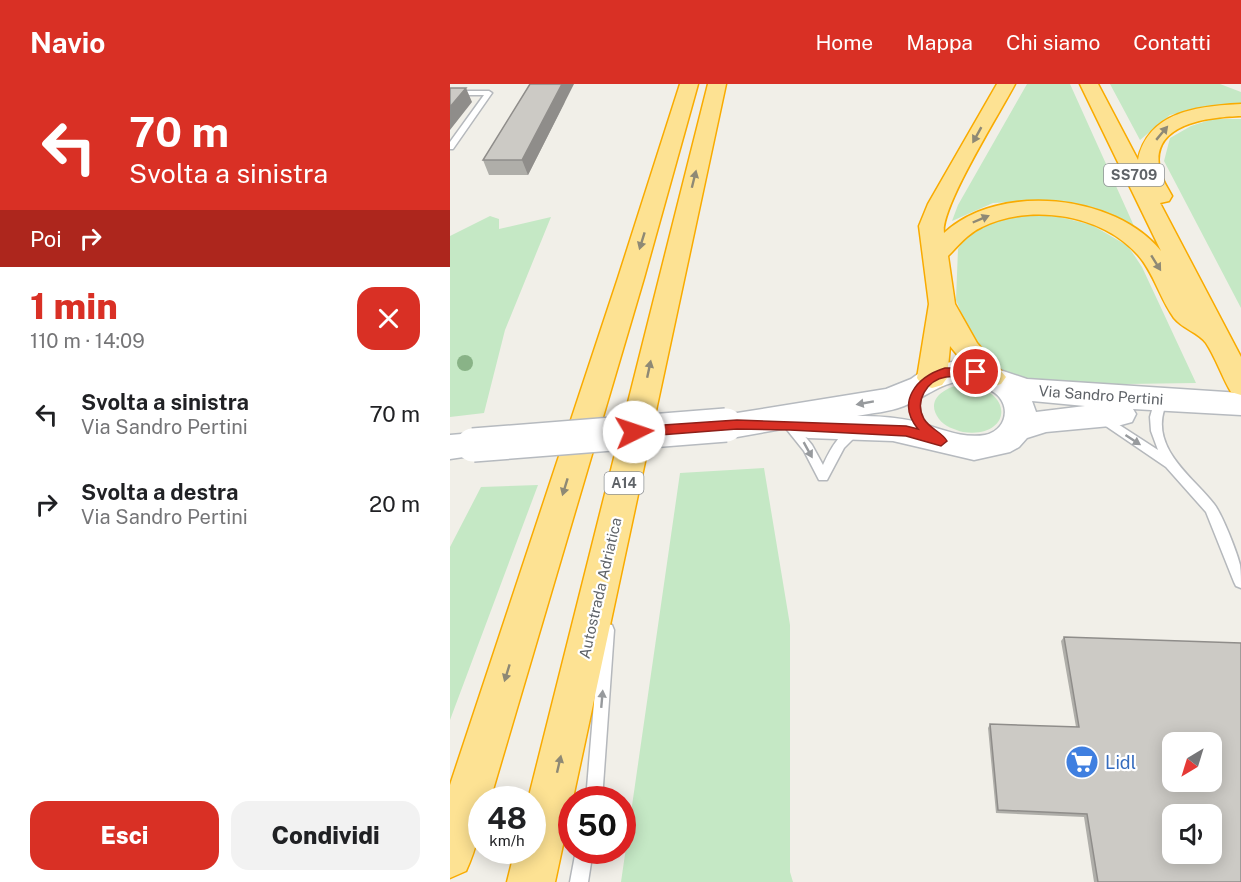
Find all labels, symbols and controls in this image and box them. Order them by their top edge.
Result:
text: Navio [30,26,105,59]
text: Home [815,30,873,55]
text: Mappa [906,30,973,55]
text: Chi siamo [1006,30,1100,55]
text: Contatti [1133,30,1211,55]
text: 70 m [129,107,229,156]
icon: left [30,108,108,186]
one-way arrow [1155,125,1168,141]
one-way arrow [972,127,982,144]
text: Svolta a sinistra [129,157,328,189]
road number: SS709 [1104,164,1164,186]
one-way arrow [689,170,699,188]
one-way arrow [972,214,990,224]
icon: right [74,222,107,255]
text: Poi [30,226,62,252]
one-way arrow [637,232,646,250]
one-way arrow [1151,255,1162,271]
text: 1 min [30,285,118,327]
button: close [357,287,420,350]
text: 110 m · 14:09 [30,329,145,353]
pin [950,346,1001,397]
icon: arrive [959,355,992,388]
one-way arrow [645,359,654,378]
street label: Via Sandro Pertini [1038,382,1164,408]
text: Svolta a sinistra [81,389,249,415]
icon: left [30,398,63,431]
one-way arrow [856,399,875,408]
position arrow [602,400,666,464]
text: 70 m [369,401,420,427]
text: Via Sandro Pertini [81,415,248,439]
one-way arrow [1125,435,1141,446]
one-way arrow [803,442,814,458]
road number: A14 [604,472,644,494]
one-way arrow [560,478,570,496]
text: Svolta a destra [81,479,238,505]
icon: right [30,488,63,521]
text: 20 m [369,491,420,517]
text: Via Sandro Pertini [81,505,248,529]
street label: Autostrada Adriatica [575,516,625,660]
one-way arrow [502,664,511,682]
one-way arrow [597,690,606,709]
north arrow [1162,732,1222,792]
map controls [1162,732,1222,864]
supermarket icon: Lidl [1064,744,1100,780]
place label: Lidl [1105,752,1136,773]
one-way arrow [554,755,564,773]
speed limit sign: 50 [558,786,636,864]
text: 48 [487,800,527,836]
button: Esci [30,801,219,870]
button: Condividi [231,801,420,870]
button: sound [1162,804,1222,864]
text: km/h [489,832,525,849]

